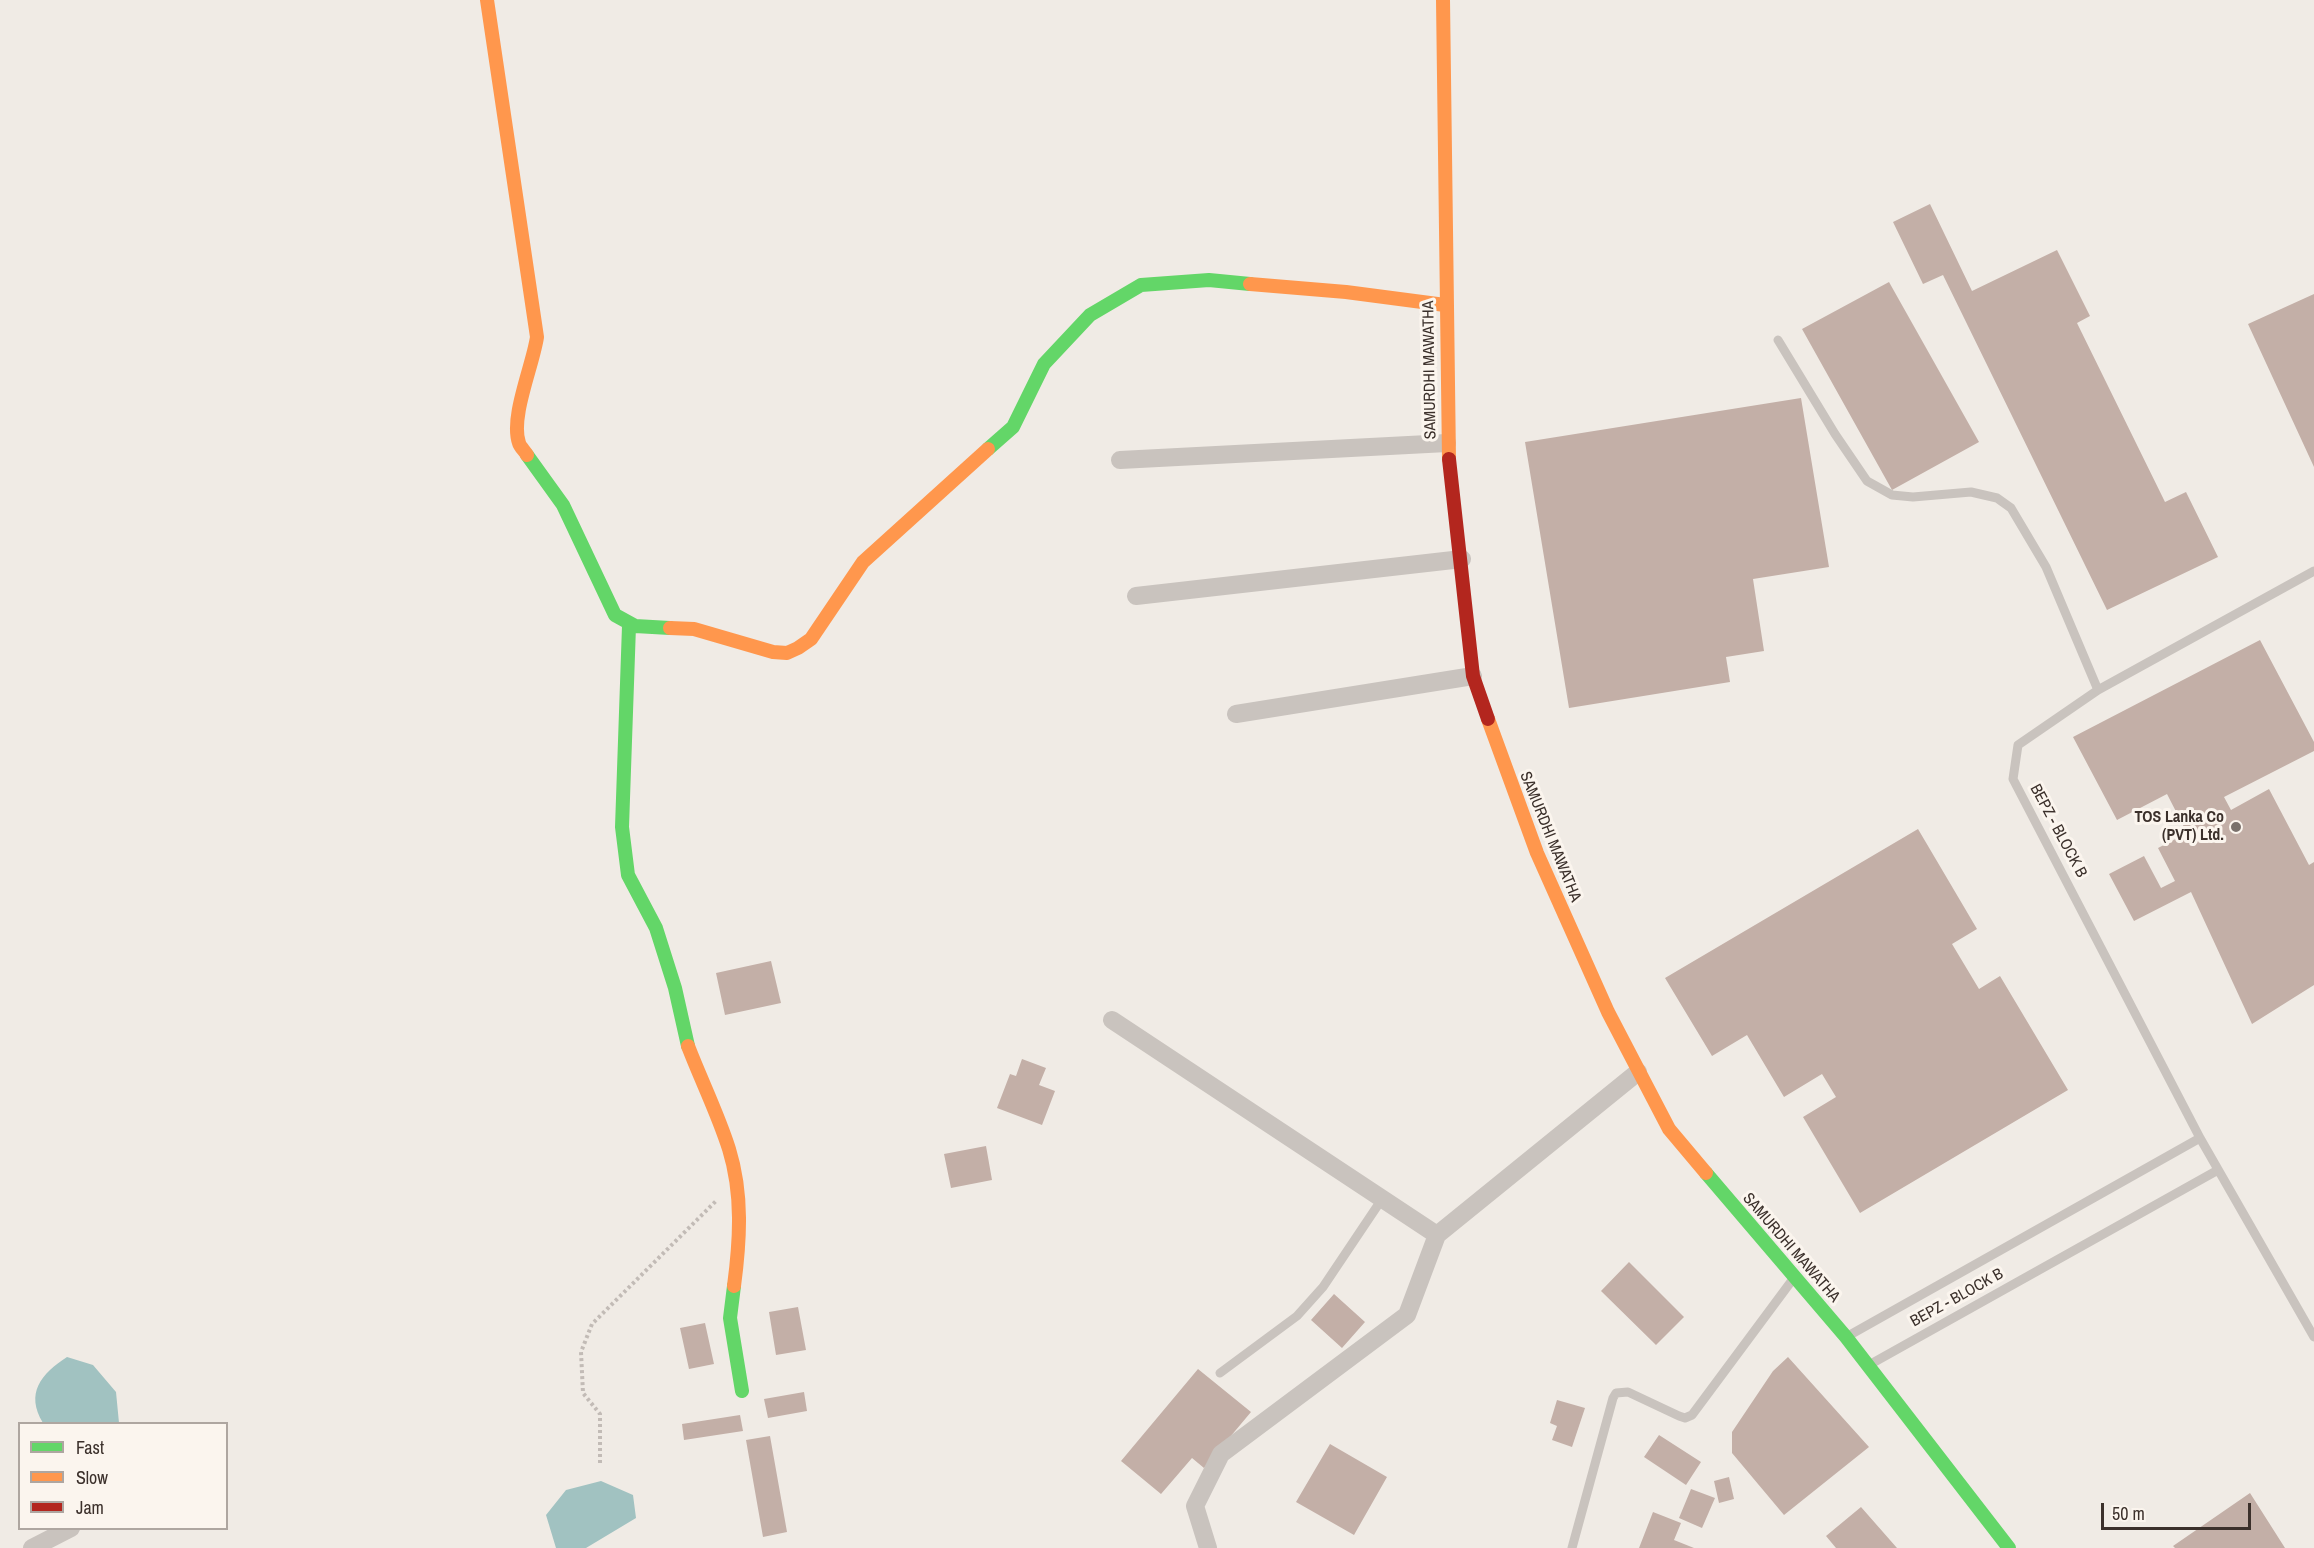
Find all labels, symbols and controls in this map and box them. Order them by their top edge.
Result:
street label: SAMURDHI MAWATHA [1419,300,1441,440]
street label: SAMURDHI MAWATHA [1515,769,1585,905]
street label: BEPZ - BLOCK B [2025,781,2091,881]
place label: TOS Lanka Co (PVT) Ltd. [2135,808,2224,846]
marker: TOS Lanka Co (PVT) Ltd. [2229,820,2243,834]
street label: SAMURDHI MAWATHA [1738,1189,1844,1307]
street label: BEPZ - BLOCK B [1907,1265,2007,1331]
legend [18,1422,228,1530]
text: Fast [76,1435,104,1460]
text: Slow [76,1465,108,1490]
scale bar [2104,1491,2254,1529]
text: Jam [76,1495,104,1520]
text: 50 m [2112,1501,2145,1526]

